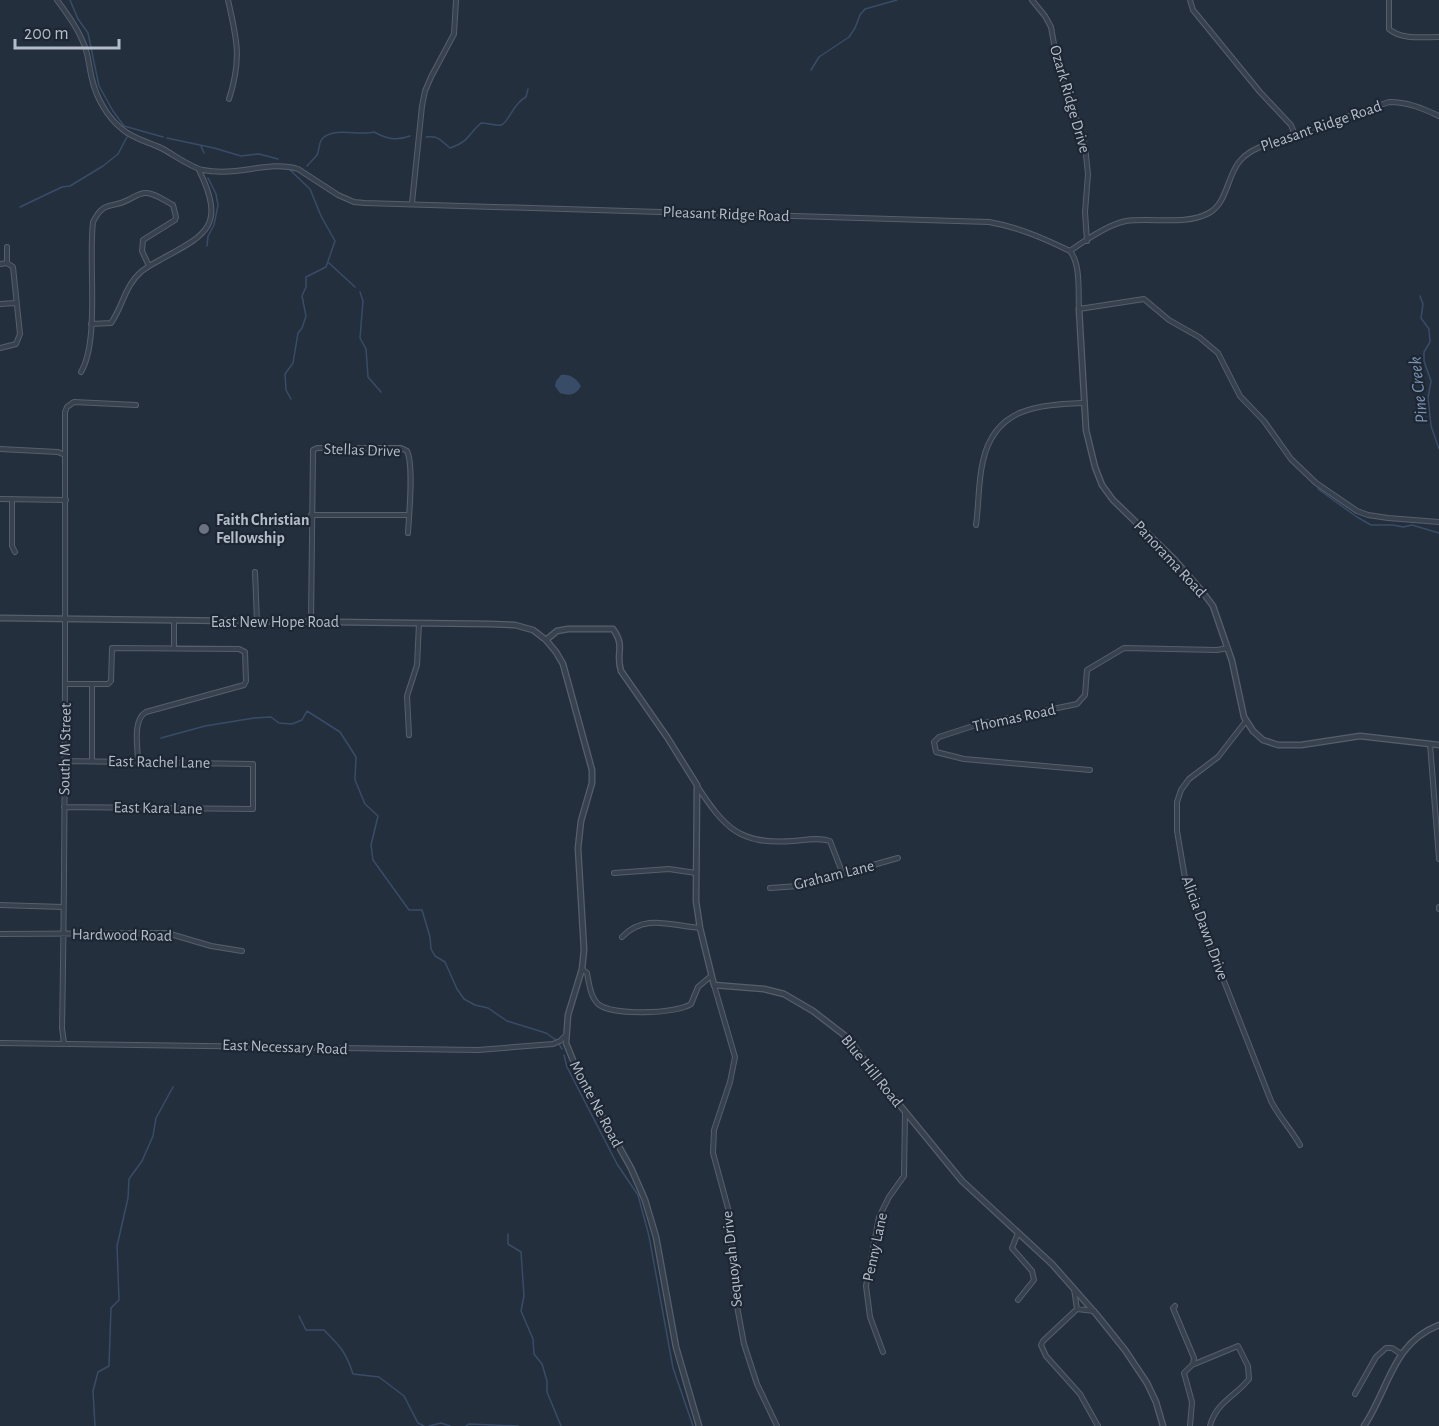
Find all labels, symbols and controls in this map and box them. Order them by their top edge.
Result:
scale bar [15,12,118,50]
text: 200 m [24,25,69,43]
street label: Ozark Ridge Drive [1047,43,1093,155]
street label: Pleasant Ridge Road [1258,98,1384,154]
street label: Pleasant Ridge Road [662,204,790,224]
water label: Pine Creek [1407,356,1431,424]
street label: Stellas Drive [323,441,401,459]
place label: Faith Christian Fellowship [216,512,309,546]
street label: Panorama Road [1131,518,1209,600]
marker: Faith Christian Fellowship [197,522,211,536]
street label: East New Hope Road [211,614,339,630]
street label: Thomas Road [971,701,1057,735]
street label: South M Street [56,703,74,795]
street label: East Rachel Lane [108,753,210,771]
street label: East Kara Lane [113,799,203,817]
street label: Graham Lane [792,857,876,893]
street label: Alicia Dawn Drive [1179,874,1231,982]
street label: Hardwood Road [72,926,172,944]
street label: Blue Hill Road [838,1032,906,1110]
street label: East Necessary Road [222,1037,348,1058]
street label: Monte Ne Road [566,1058,626,1150]
street label: Sequoyah Drive [719,1210,746,1308]
street label: Penny Lane [860,1211,891,1283]

